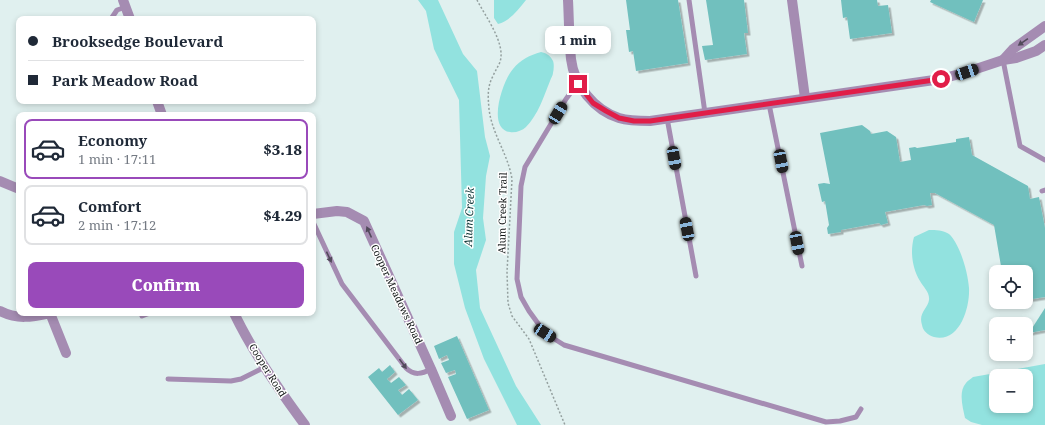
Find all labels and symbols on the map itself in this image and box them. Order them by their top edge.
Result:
callout: 1 min [545,26,611,54]
one-way arrow [1018,38,1028,46]
car [954,62,980,82]
route start [932,70,950,88]
route end [569,75,587,93]
car [547,100,569,126]
car [666,145,682,171]
car [773,148,789,174]
street label: Alum Creek Trail [494,172,510,254]
water label: Alum Creek [460,186,477,248]
car [679,216,695,242]
one-way arrow [365,226,372,238]
car [789,230,805,256]
street label: Cooper Meadows Road [368,242,426,346]
one-way arrow [326,252,332,263]
car [532,321,558,345]
street label: Cooper Road [246,341,290,399]
one-way arrow [399,358,407,369]

